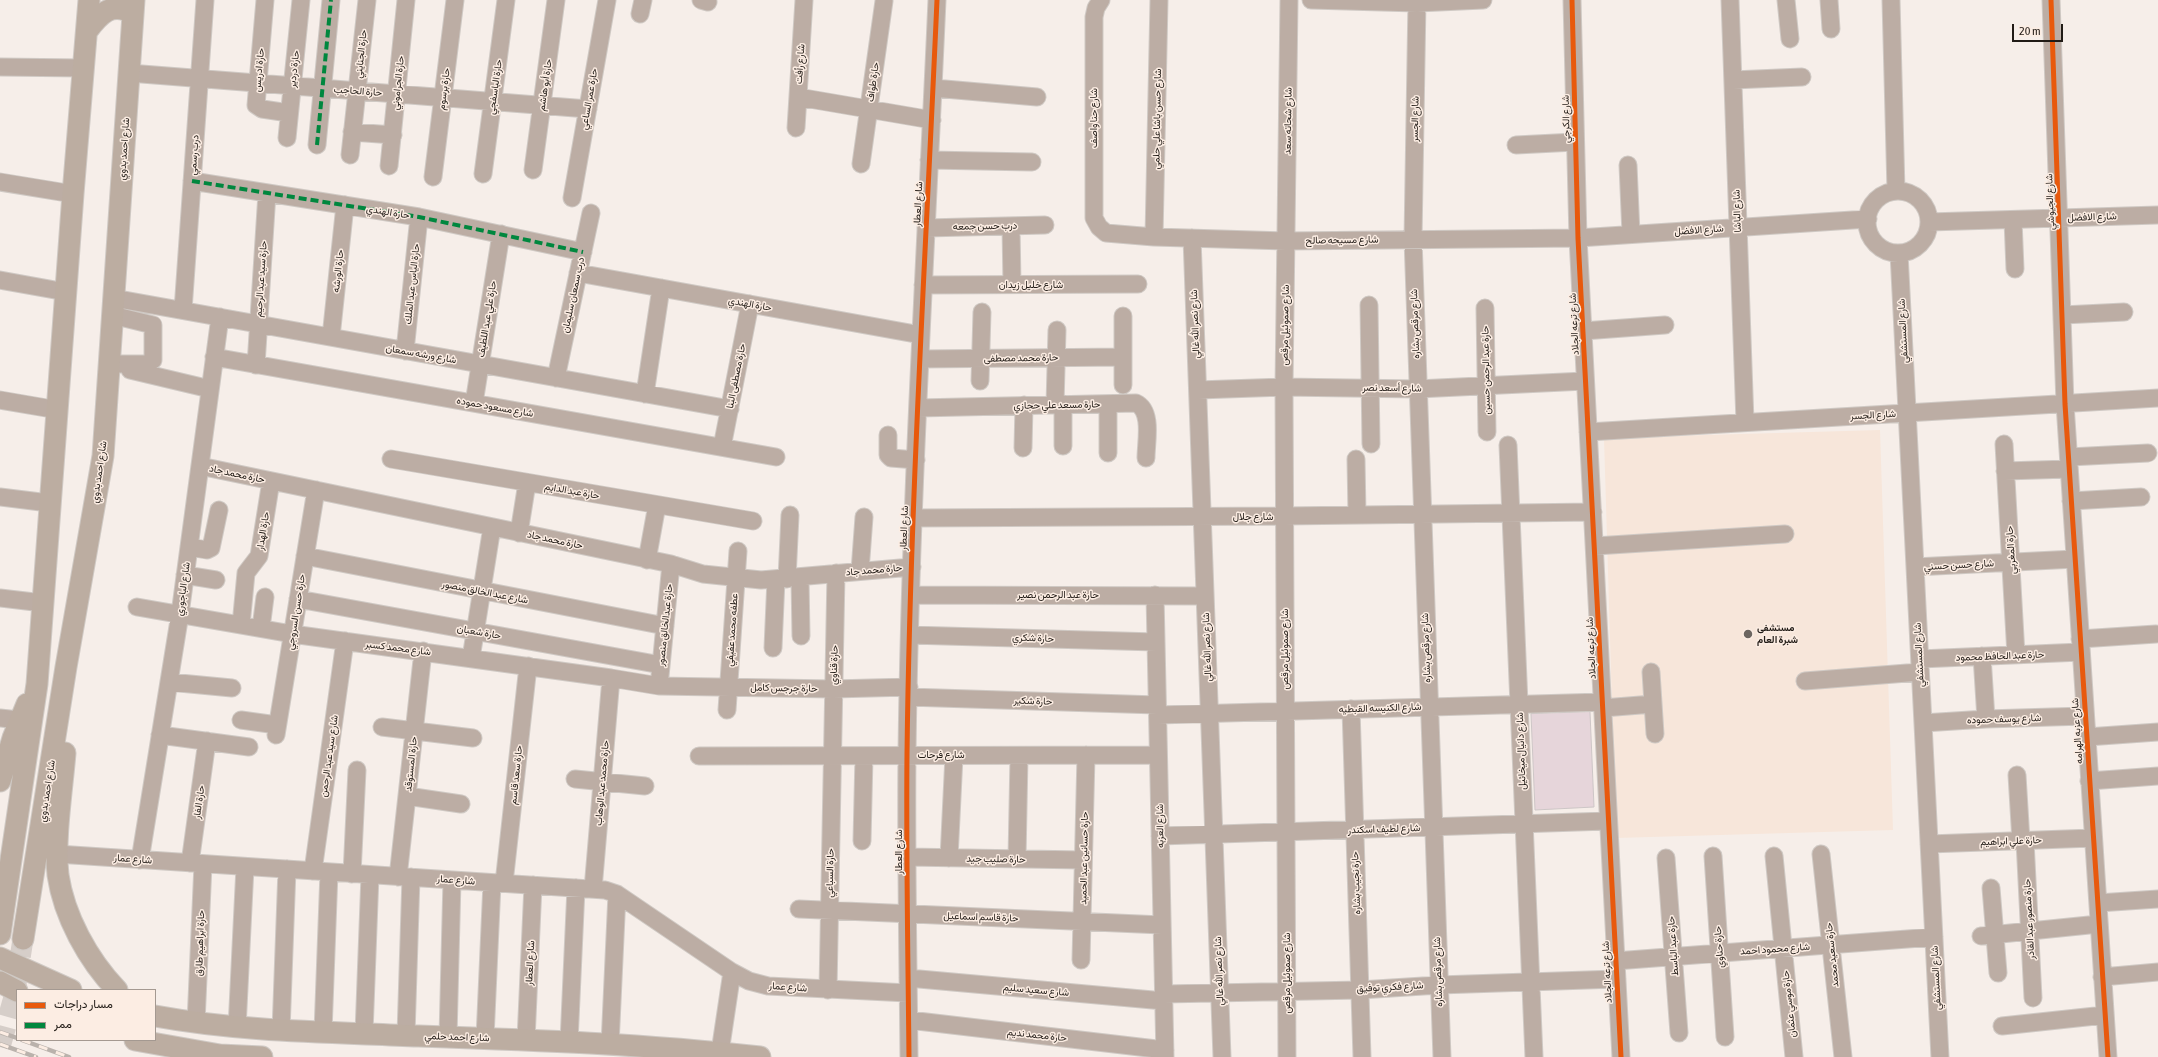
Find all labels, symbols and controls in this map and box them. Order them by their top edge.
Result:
scale bar [2014,16,2065,42]
text: 20 m [2019,24,2041,38]
street label: حارة الجنايني [352,29,370,79]
street label: شارع رأفت [793,43,807,85]
street label: حارة ادريس [251,48,267,92]
street label: حارة دردير [286,50,302,88]
street label: حارة الجراموني [389,55,407,111]
street label: حارة أبو هاشم [535,58,555,112]
street label: حارة الباسفجي [485,59,505,115]
street label: حارة طواف [864,61,882,103]
street label: حارة برسوم [435,67,453,111]
street label: حارة عمر الساعي [578,67,600,131]
street label: شارع حسن باشا علي حلمي [1150,68,1164,170]
street label: حارة الحاجب [333,83,383,99]
street label: شارع شحاته سعد [1281,87,1295,155]
street label: شارع حنا واصف [1088,88,1100,148]
street label: شارع الكرجي [1560,95,1572,143]
street label: شارع الجسر [1409,96,1421,142]
street label: شارع احمد بدوي [116,117,132,181]
street label: درب رسمي [187,134,201,176]
street label: شارع الجيوشي [2043,174,2057,230]
street label: شارع العطار [911,181,925,227]
street label: شارع الباشا [1730,189,1744,233]
street label: حارة الهندي [365,203,411,221]
street label: شارع الافضل [2067,210,2117,224]
street label: درب حسن جمعه [953,219,1017,233]
street label: شارع الافضل [1674,222,1724,238]
street label: شارع مسيحه صالح [1305,233,1379,247]
street label: حارة سيد عبد الرحيم [252,240,270,318]
street label: حارة الياس عبد الملك [402,243,422,325]
street label: حارة الورشه [330,249,346,293]
street label: درب سمعان سليمان [559,256,587,334]
street label: شارع خليل زيدان [999,279,1063,291]
street label: حارة علي عبد اللطيف [475,280,499,358]
street label: شارع صموئيل مرقص [1278,284,1292,366]
street label: شارع نصر الله غالي [1188,289,1202,359]
street label: شارع مرقص بشاره [1408,289,1422,359]
street label: شارع ترعه الجلاد [1566,293,1582,355]
street label: حارة الهندي [727,294,773,314]
street label: شارع المستشفي [1895,299,1911,363]
street label: حارة عبد الرحمن حسين [1479,325,1493,415]
street label: شارع ورشه سمعان [385,342,457,366]
street label: حارة مصطفى البنا [724,342,748,410]
street label: حارة محمد مصطفى [984,351,1058,365]
street label: شارع أسعد نصر [1362,381,1422,395]
street label: شارع مسعود حموده [456,394,534,420]
street label: حارة مسعد علي حجازي [1013,398,1101,412]
street label: شارع الجسر [1850,408,1896,422]
street label: شارع احمد بدوي [89,440,109,504]
street label: حارة محمد جاد [208,462,266,486]
street label: حارة عبد الدايم [544,480,600,502]
street label: شارع العطار [897,505,911,551]
street label: حارة الهدار [254,511,272,551]
street label: شارع جلال [1233,511,1273,523]
street label: حارة المغربي [2003,525,2019,575]
street label: حارة محمد جاد [526,528,584,552]
street label: شارع حسن حسني [1924,557,1994,573]
street label: شارع الباجوري [173,561,193,617]
street label: حارة محمد جاد [845,562,903,578]
street label: حارة حسن السروجي [284,573,308,651]
street label: شارع عبد الخالق منصور [441,578,529,606]
street label: حارة عبدالخالق منصور [655,583,675,667]
street label: حارة عبد الرحمن نصير [1017,589,1099,601]
street label: عطفه محمد عفيفي [723,593,741,667]
street label: شارع صموئيل مرقص [1279,609,1291,689]
street label: شارع نصر الله غالي [1200,612,1214,682]
street label: شارع مرقص بشاره [1419,613,1433,683]
street label: شارع ترعه الجلاد [1583,617,1599,679]
street label: حارة شعبان [456,622,502,642]
place label: مستشفى شبرة العام [1757,622,1798,646]
street label: شارع المستشفي [1911,623,1927,687]
marker: مستشفى شبرة العام [1742,628,1754,640]
street label: حارة شكري [1012,631,1054,645]
street label: شارع محمد كسبر [364,638,432,658]
street label: حارة قناوي [827,645,841,685]
street label: حارة عبد الحافظ محمود [1955,648,2045,664]
street label: حارة جرجس كامل [750,681,818,695]
street label: حارة شكير [1013,694,1053,708]
street label: شارع عزبه الهرامه [2069,698,2085,764]
street label: شارع الكنيسه القبطيه [1338,701,1422,715]
street label: شارع دانيال ميخائيل [1514,712,1528,790]
street label: شارع يوسف حموده [1967,712,2041,726]
street label: شارع سيد عبد الرحمن [317,714,341,798]
street label: حارة المستوقد [402,736,420,792]
street label: حارة محمد عبد الوهاب [592,740,612,826]
street label: حارة سعد قاسم [507,745,525,805]
street label: شارع فرحات [917,749,965,761]
street label: شارع احمد بدوي [36,759,58,823]
street label: حارة الفار [191,784,207,820]
street label: شارع العزبه [1154,804,1166,848]
street label: حارة حسانين عبد الحميد [1077,811,1091,905]
street label: شارع لطيف اسكندر [1347,822,1421,836]
street label: شارع العطار [893,829,905,875]
street label: حارة علي ابراهيم [1980,834,2042,848]
street label: حارة السباعي [824,848,836,898]
street label: حارة نجيب بشاره [1349,851,1363,915]
street label: شارع عمار [113,852,153,866]
street label: حارة صليب جيد [966,852,1026,866]
street label: شارع عمار [436,873,476,887]
street label: حارة منصور عبد القادر [2021,878,2037,960]
street label: حارة ابراهيم طارق [193,910,207,976]
street label: حارة قاسم اسماعيل [943,910,1019,924]
street label: حارة عبد الباسط [1665,916,1681,976]
street label: حارة سعيد محمد [1823,922,1841,988]
street label: حارة حناوي [1712,926,1726,968]
street label: شارع صموئيل مرقص [1281,933,1293,1013]
street label: شارع نصر الله غالي [1212,936,1226,1006]
street label: شارع مرقص بشاره [1431,937,1445,1007]
street label: شارع العطار [523,940,537,986]
street label: شارع ترعه الجلاد [1599,941,1615,1003]
street label: شارع محمود احمد [1740,941,1810,957]
street label: شارع المستشفي [1928,946,1944,1010]
street label: حارة موسي عثمان [1780,970,1798,1038]
street label: شارع فكري توفيق [1356,979,1424,995]
street label: شارع عمار [768,980,808,994]
street label: شارع سعيد سليم [1002,981,1070,999]
legend [16,989,156,1041]
text: مسار دراجات [54,997,113,1011]
text: ممر [54,1017,72,1031]
street label: حارة محمد نديم [1006,1026,1068,1044]
street label: شارع احمد حلمي [424,1030,490,1044]

